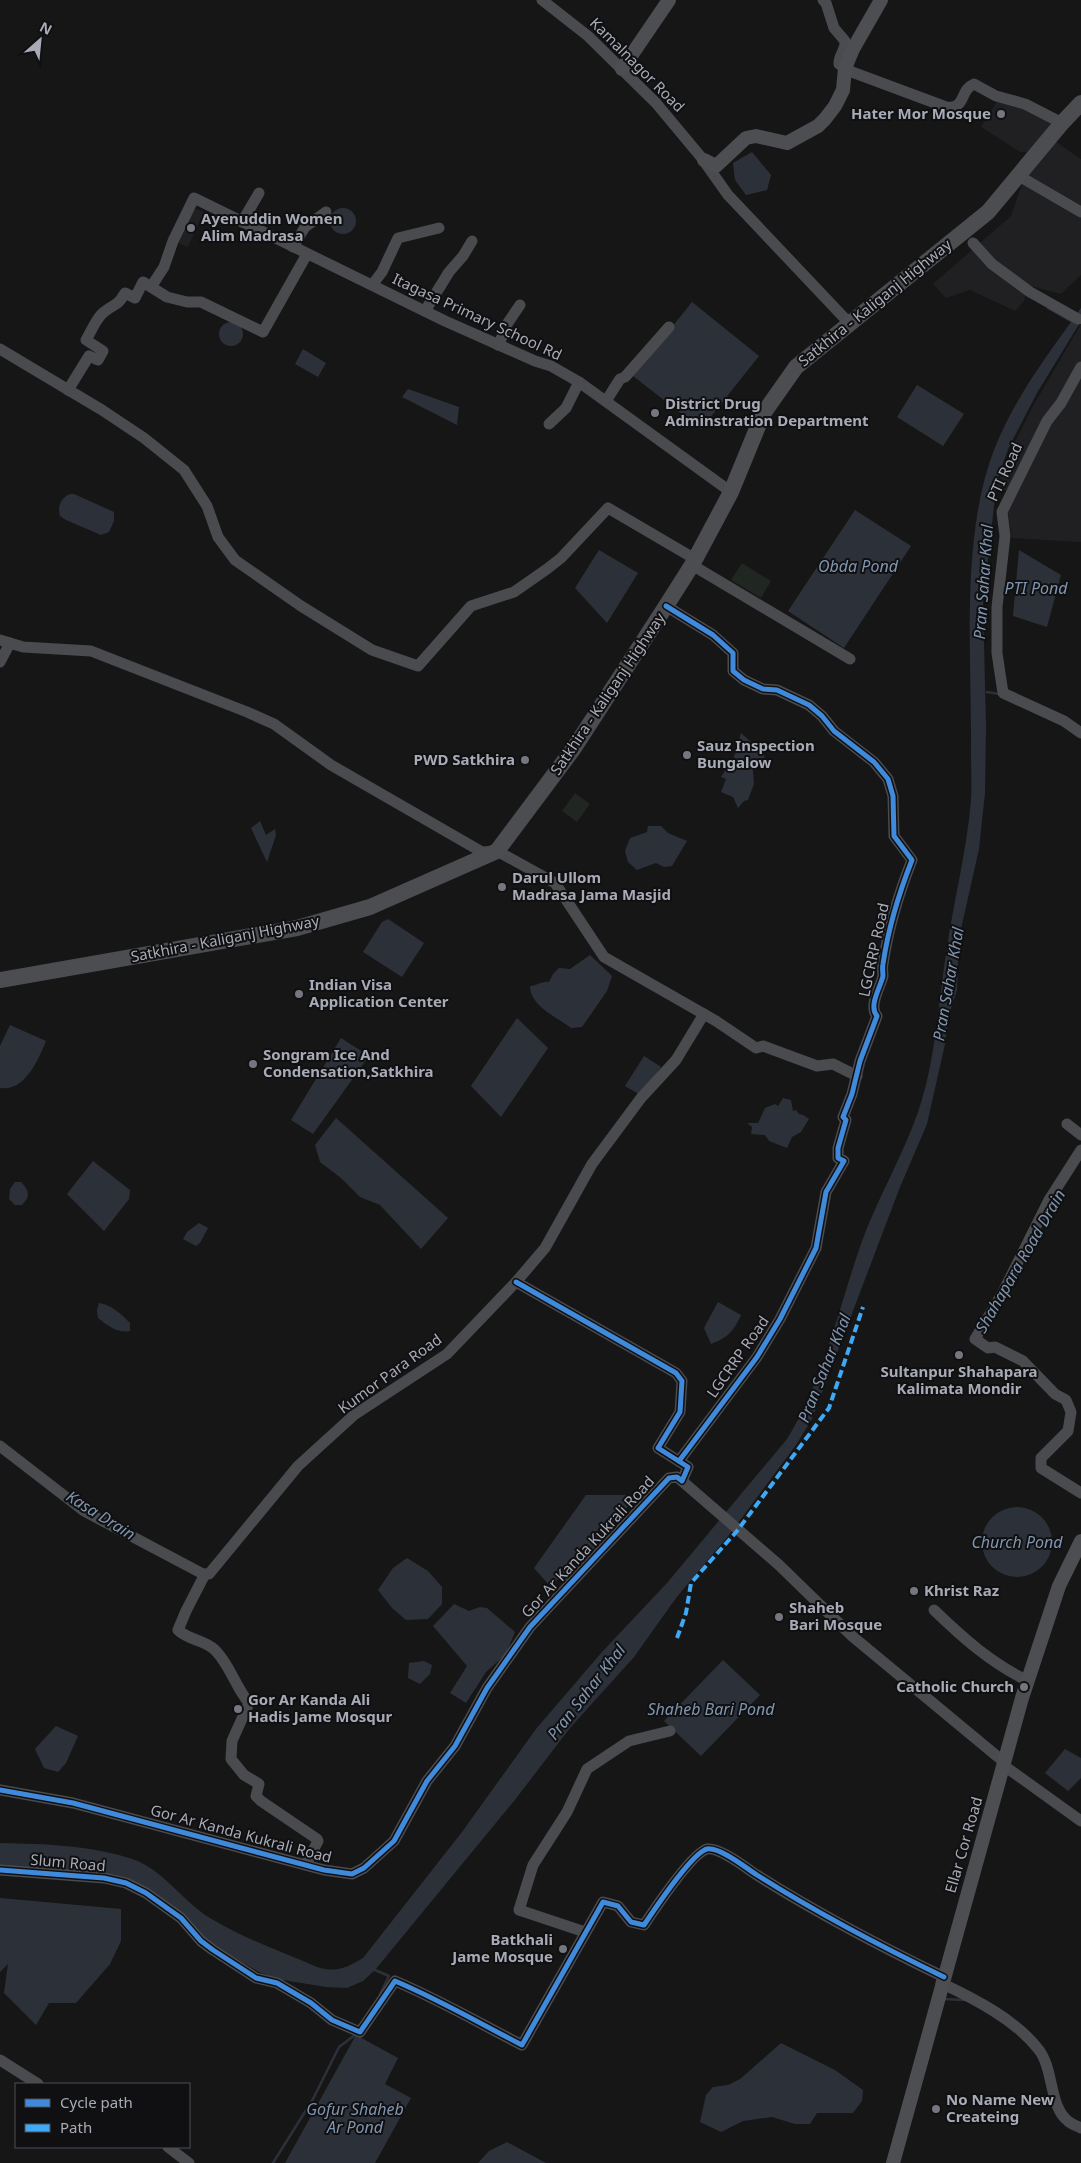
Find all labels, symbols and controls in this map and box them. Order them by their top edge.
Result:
street label: Kamalnagor Road [586,13,689,116]
north arrow [15,15,65,65]
text: N [37,17,56,39]
place label: Hater Mor Mosque [851,103,991,123]
marker: Hater Mor Mosque [995,108,1007,120]
place label: Ayenuddin Women Alim Madrasa [201,208,342,245]
marker: Ayenuddin Women Alim Madrasa [185,222,197,234]
street label: Satkhira - Kaliganj Highway [794,234,955,370]
street label: Itagasa Primary School Rd [390,268,565,364]
place label: District Drug Adminstration Department [665,393,869,430]
marker: District Drug Adminstration Department [649,407,661,419]
street label: PTI Road [982,439,1026,504]
water label: Pran Sahar Khal [968,523,998,640]
water label: Obda Pond [818,555,899,577]
water label: PTI Pond [1004,577,1068,599]
street label: Satkhira - Kaliganj Highway [545,608,669,778]
place label: Sauz Inspection Bungalow [697,735,815,772]
place label: PWD Satkhira [414,749,515,769]
marker: Sauz Inspection Bungalow [681,749,693,761]
marker: PWD Satkhira [519,754,531,766]
place label: Darul Ullom Madrasa Jama Masjid [512,867,671,904]
marker: Darul Ullom Madrasa Jama Masjid [496,881,508,893]
street label: LGCRRP Road [853,901,893,999]
street label: Satkhira - Kaliganj Highway [129,910,321,966]
water label: Pran Sahar Khal [927,925,969,1043]
place label: Indian Visa Application Center [309,974,449,1011]
marker: Indian Visa Application Center [293,988,305,1000]
place label: Songram Ice And Condensation,Satkhira [263,1044,434,1081]
marker: Songram Ice And Condensation,Satkhira [247,1058,259,1070]
water label: Shahapara Road Drain [970,1185,1070,1337]
water label: Pran Sahar Khal [792,1310,856,1426]
street label: LGCRRP Road [702,1312,773,1401]
street label: Kumor Para Road [334,1329,445,1418]
marker: Sultanpur Shahapara Kalimata Mondir [953,1349,965,1361]
place label: Sultanpur Shahapara Kalimata Mondir [880,1361,1038,1398]
street label: Gor Ar Kanda Kukrali Road [516,1471,658,1621]
water label: Kasa Drain [62,1485,140,1545]
water label: Church Pond [971,1531,1063,1553]
place label: Khrist Raz [924,1580,999,1600]
marker: Khrist Raz [908,1585,920,1597]
place label: Shaheb Bari Mosque [789,1597,882,1634]
marker: Shaheb Bari Mosque [773,1611,785,1623]
water label: Pran Sahar Khal [542,1639,631,1744]
place label: Catholic Church [896,1676,1014,1696]
marker: Catholic Church [1018,1681,1030,1693]
place label: Gor Ar Kanda Ali Hadis Jame Mosqur [248,1689,393,1726]
water label: Shaheb Bari Pond [647,1698,775,1720]
marker: Gor Ar Kanda Ali Hadis Jame Mosqur [232,1703,244,1715]
street label: Ellar Cor Road [940,1794,986,1895]
street label: Gor Ar Kanda Kukrali Road [148,1799,334,1867]
street label: Slum Road [30,1849,106,1875]
place label: Batkhali Jame Mosque [450,1929,553,1966]
marker: Batkhali Jame Mosque [557,1943,569,1955]
legend [15,2083,190,2148]
place label: No Name New Createing [946,2089,1054,2126]
text: Cycle path [60,2092,133,2112]
water label: Gofur Shaheb Ar Pond [306,2098,404,2138]
marker: No Name New Createing [930,2103,942,2115]
text: Path [60,2117,92,2137]

